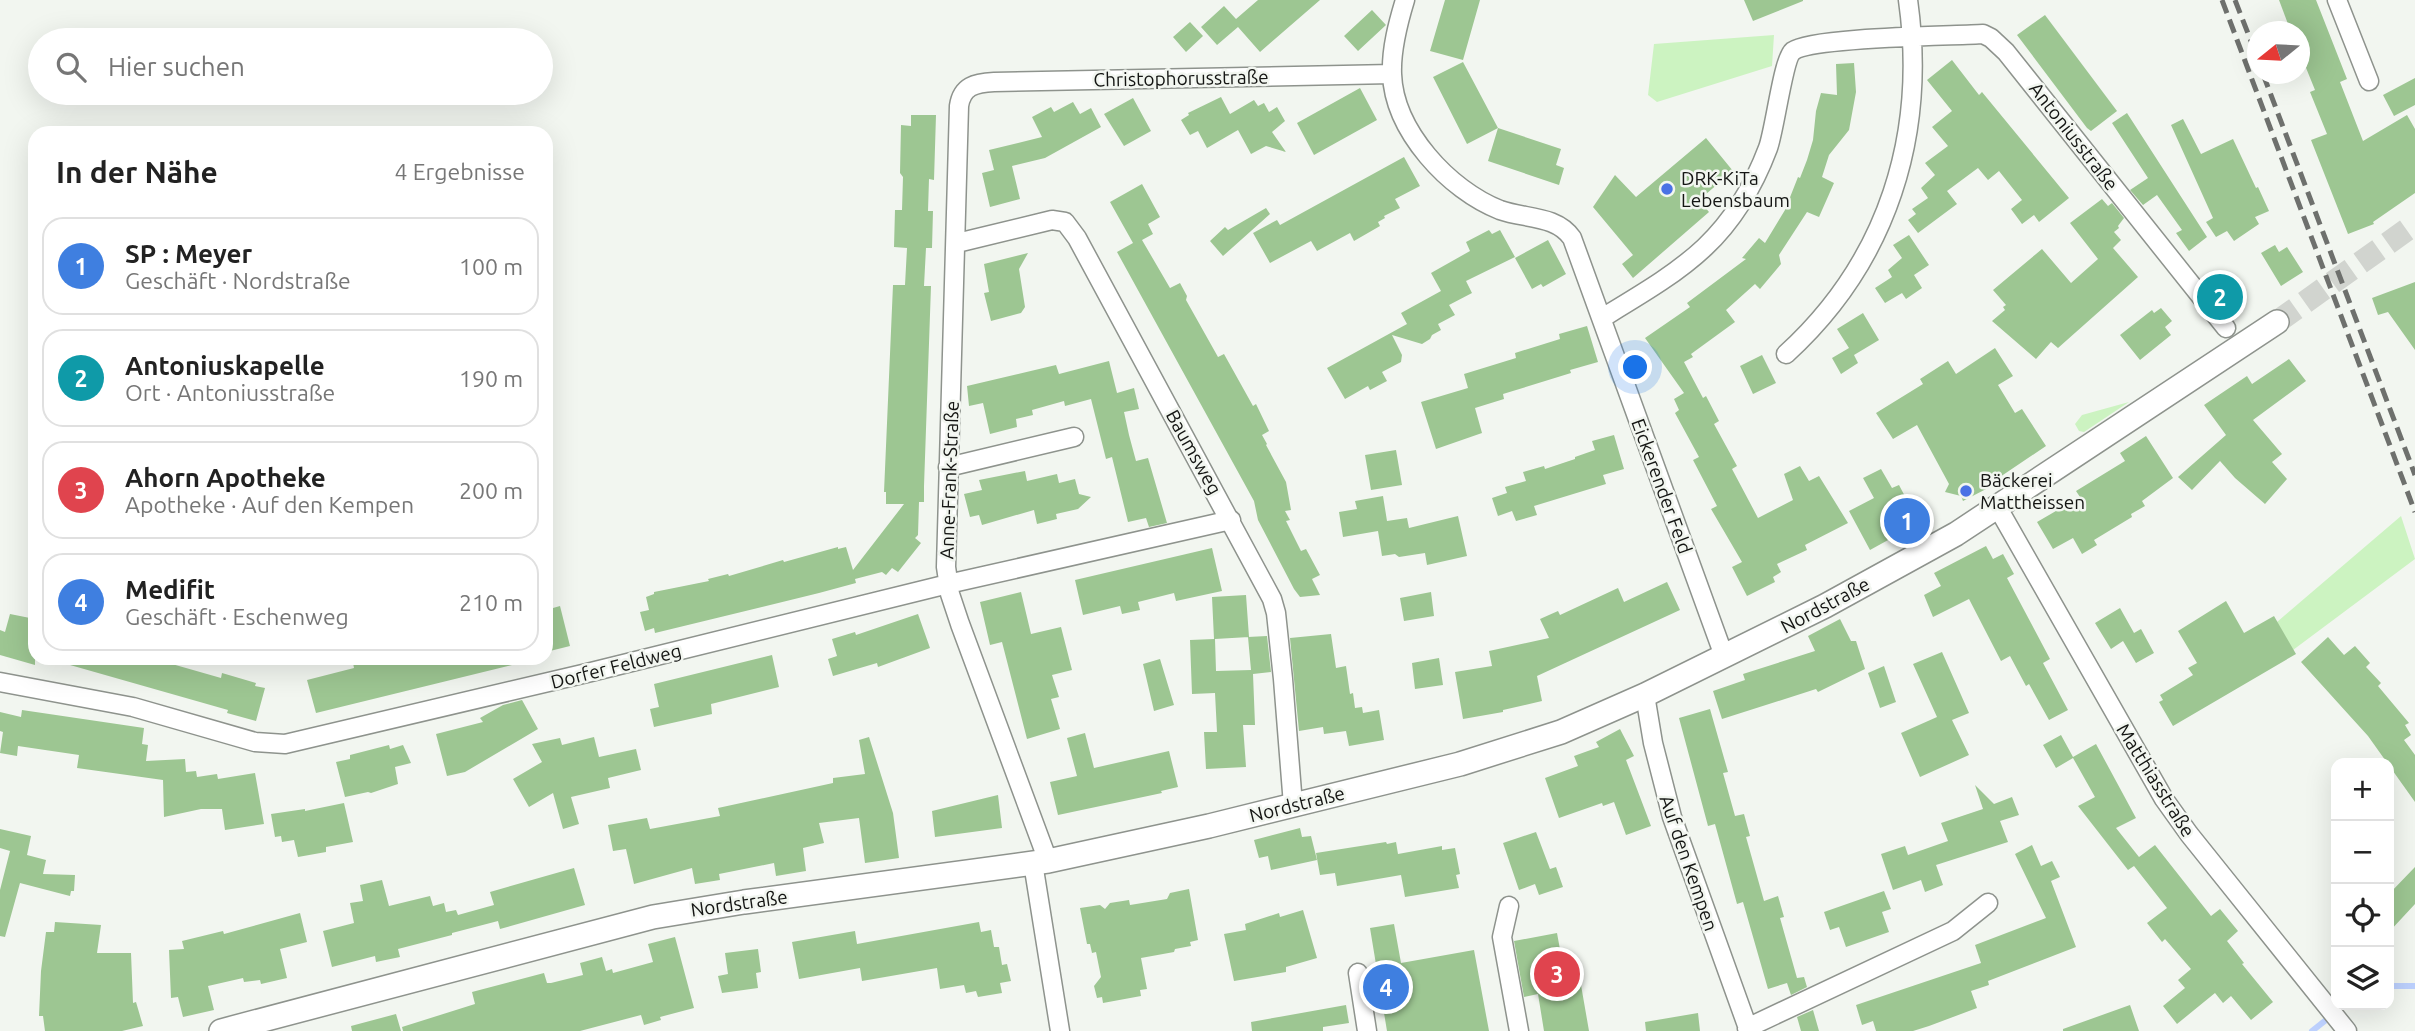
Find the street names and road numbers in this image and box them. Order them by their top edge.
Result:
street label: Christophorusstraße [1093,65,1269,91]
street label: Antoniusstraße [2025,78,2123,194]
street label: Anne-Frank-Straße [935,400,963,560]
street label: Baumsweg [1162,406,1226,498]
street label: Eickerender Feld [1627,415,1697,557]
street label: Nordstraße [1777,572,1873,638]
street label: Dorfer Feldweg [548,639,684,693]
street label: Matthiasstraße [2112,719,2200,841]
street label: Nordstraße [1247,782,1347,826]
street label: Auf den Kempen [1655,792,1723,934]
street label: Nordstraße [689,885,789,921]

